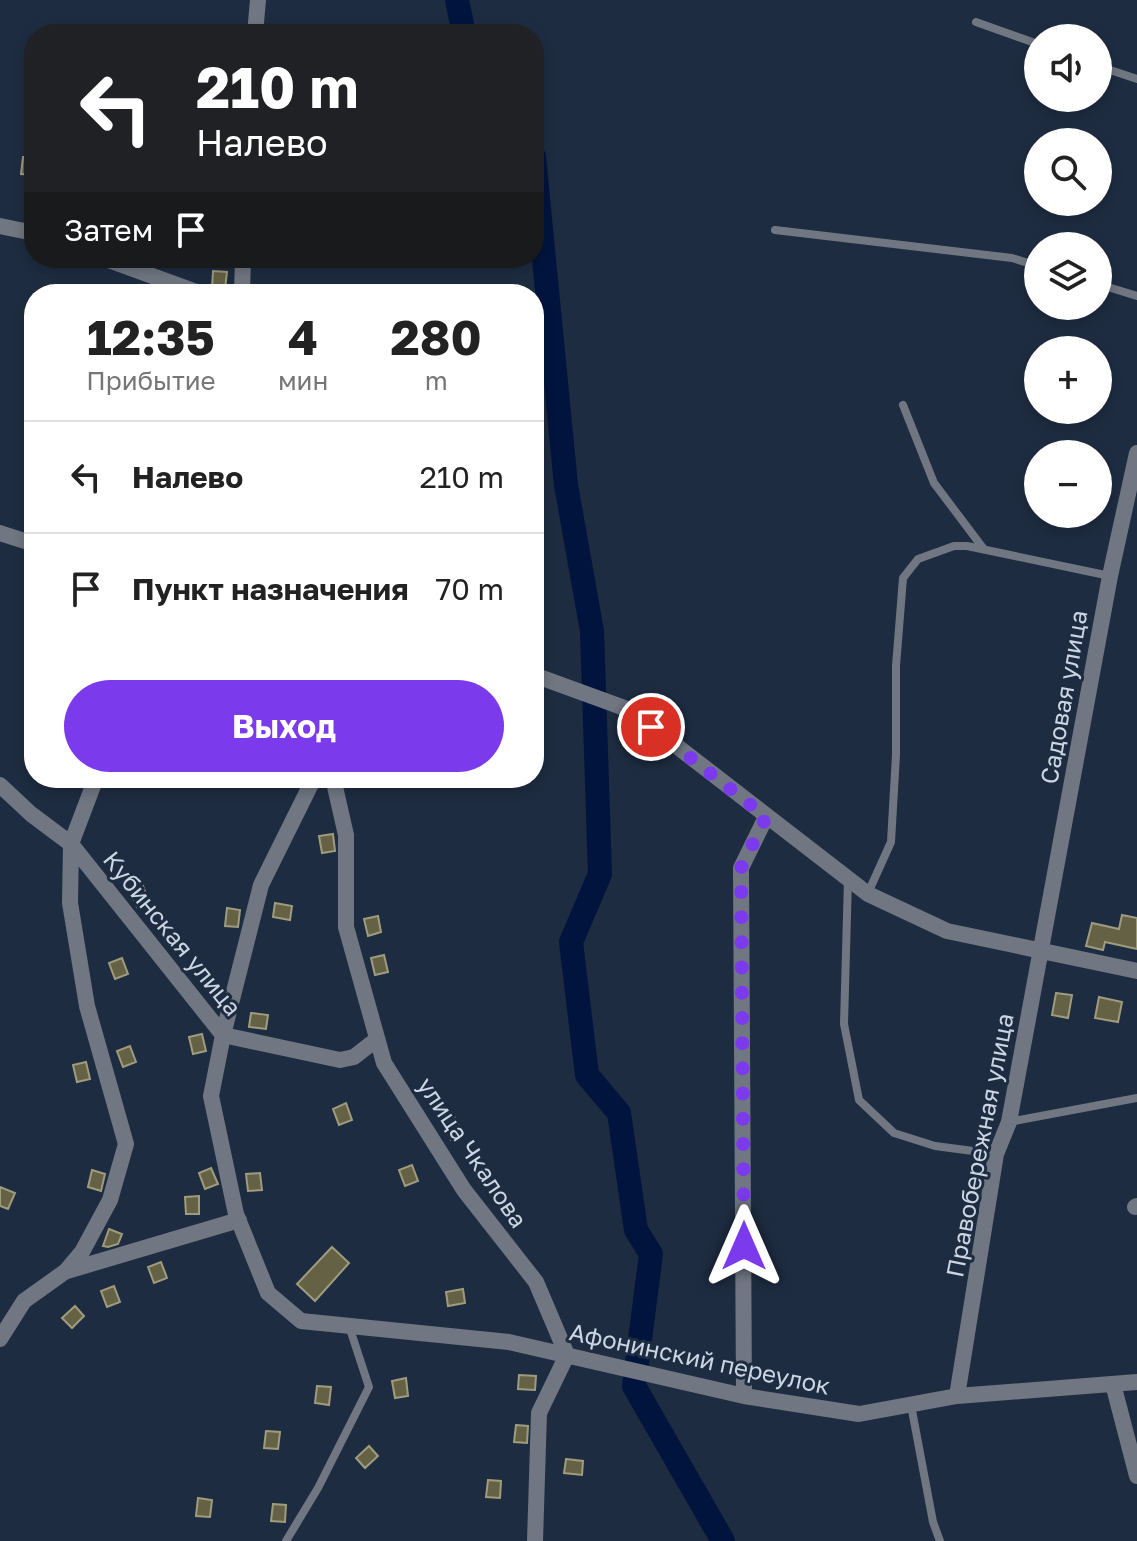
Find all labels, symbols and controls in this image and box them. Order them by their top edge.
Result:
map controls [1024,24,1112,528]
button: sound [1024,24,1112,112]
text: 210 m [196,53,358,120]
icon: left [64,56,168,160]
text: Налево [196,121,328,164]
button: search [1024,128,1112,216]
icon: arrive [169,208,213,252]
text: Затем [64,212,153,248]
button: layers [1024,232,1112,320]
text: 12:35 [87,308,215,366]
text: 4 [288,308,318,366]
text: 280 [391,308,482,366]
button: + [1024,336,1112,424]
text: Прибытие [86,365,216,396]
text: мин [278,365,328,396]
text: m [425,365,448,396]
button: − [1024,440,1112,528]
icon: left [64,455,108,499]
text: Налево [132,459,243,495]
text: 210 m [419,459,504,495]
icon: arrive [64,567,108,611]
text: Пункт назначения [132,571,409,607]
text: 70 m [435,571,504,607]
street label: Садовая улица [1033,608,1093,786]
button: Выход [64,680,504,772]
pin [617,693,685,761]
icon: arrive [629,705,673,749]
street label: Кубинская улица [98,845,248,1021]
street label: Правобережная улица [939,1011,1019,1279]
street label: улица Чкалова [412,1071,534,1233]
position arrow [702,1204,786,1288]
street label: Афонинский переулок [567,1316,833,1400]

